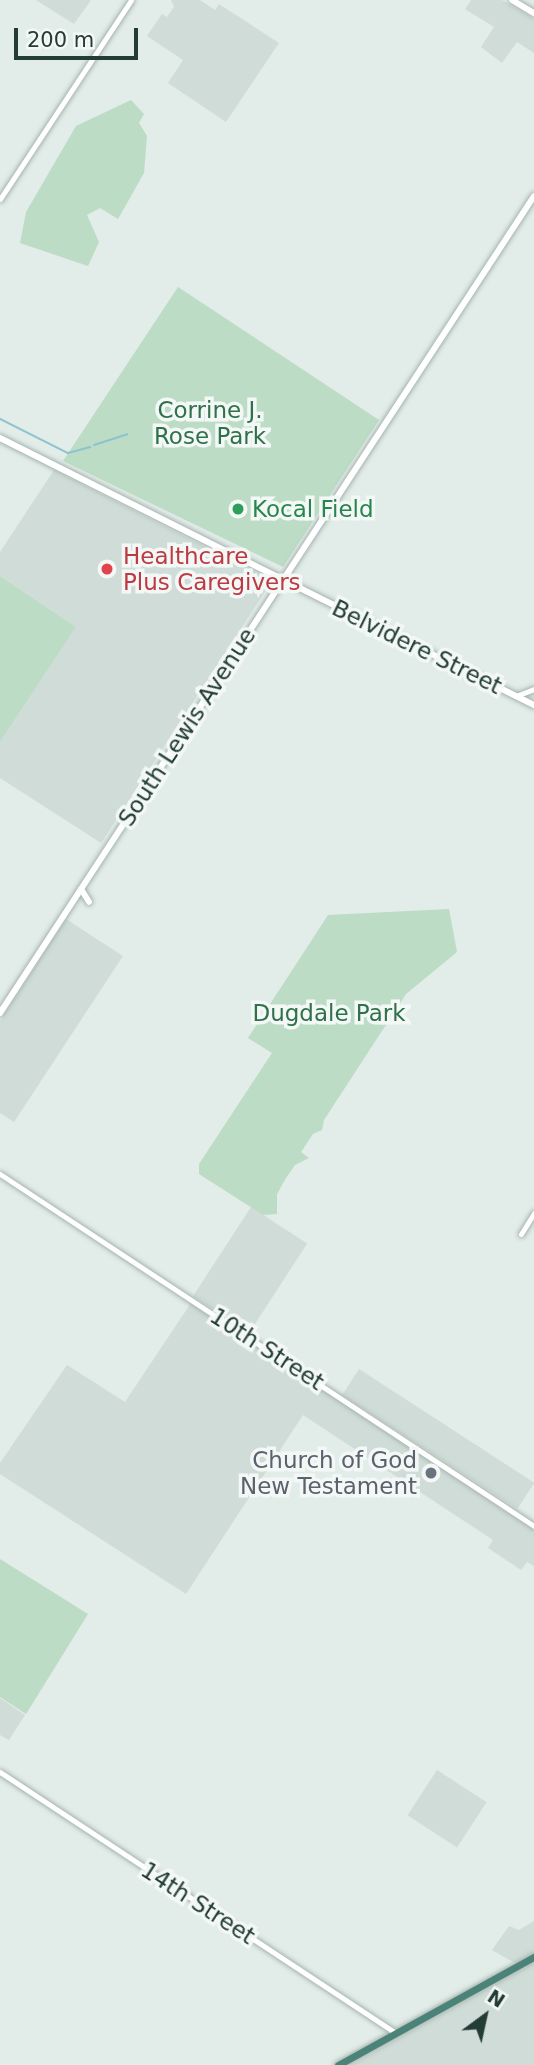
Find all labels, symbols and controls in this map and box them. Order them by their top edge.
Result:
scale bar [18,14,142,58]
text: 200 m [27,28,94,52]
park label: Corrine J. Rose Park [154,396,266,450]
place label: Kocal Field [252,495,374,523]
marker: Kocal Field [230,501,246,517]
place label: Healthcare Plus Caregivers [123,542,301,596]
marker: Healthcare Plus Caregivers [97,559,117,579]
street label: Belvidere Street [328,594,506,700]
street label: South Lewis Avenue [113,623,261,831]
park label: Dugdale Park [252,999,406,1027]
street label: 10th Street [205,1302,329,1396]
place label: Church of God New Testament [240,1446,417,1500]
marker: Church of God New Testament [423,1465,439,1481]
street label: 14th Street [136,1856,260,1950]
north arrow [450,1981,520,2051]
text: N [484,1985,509,2012]

